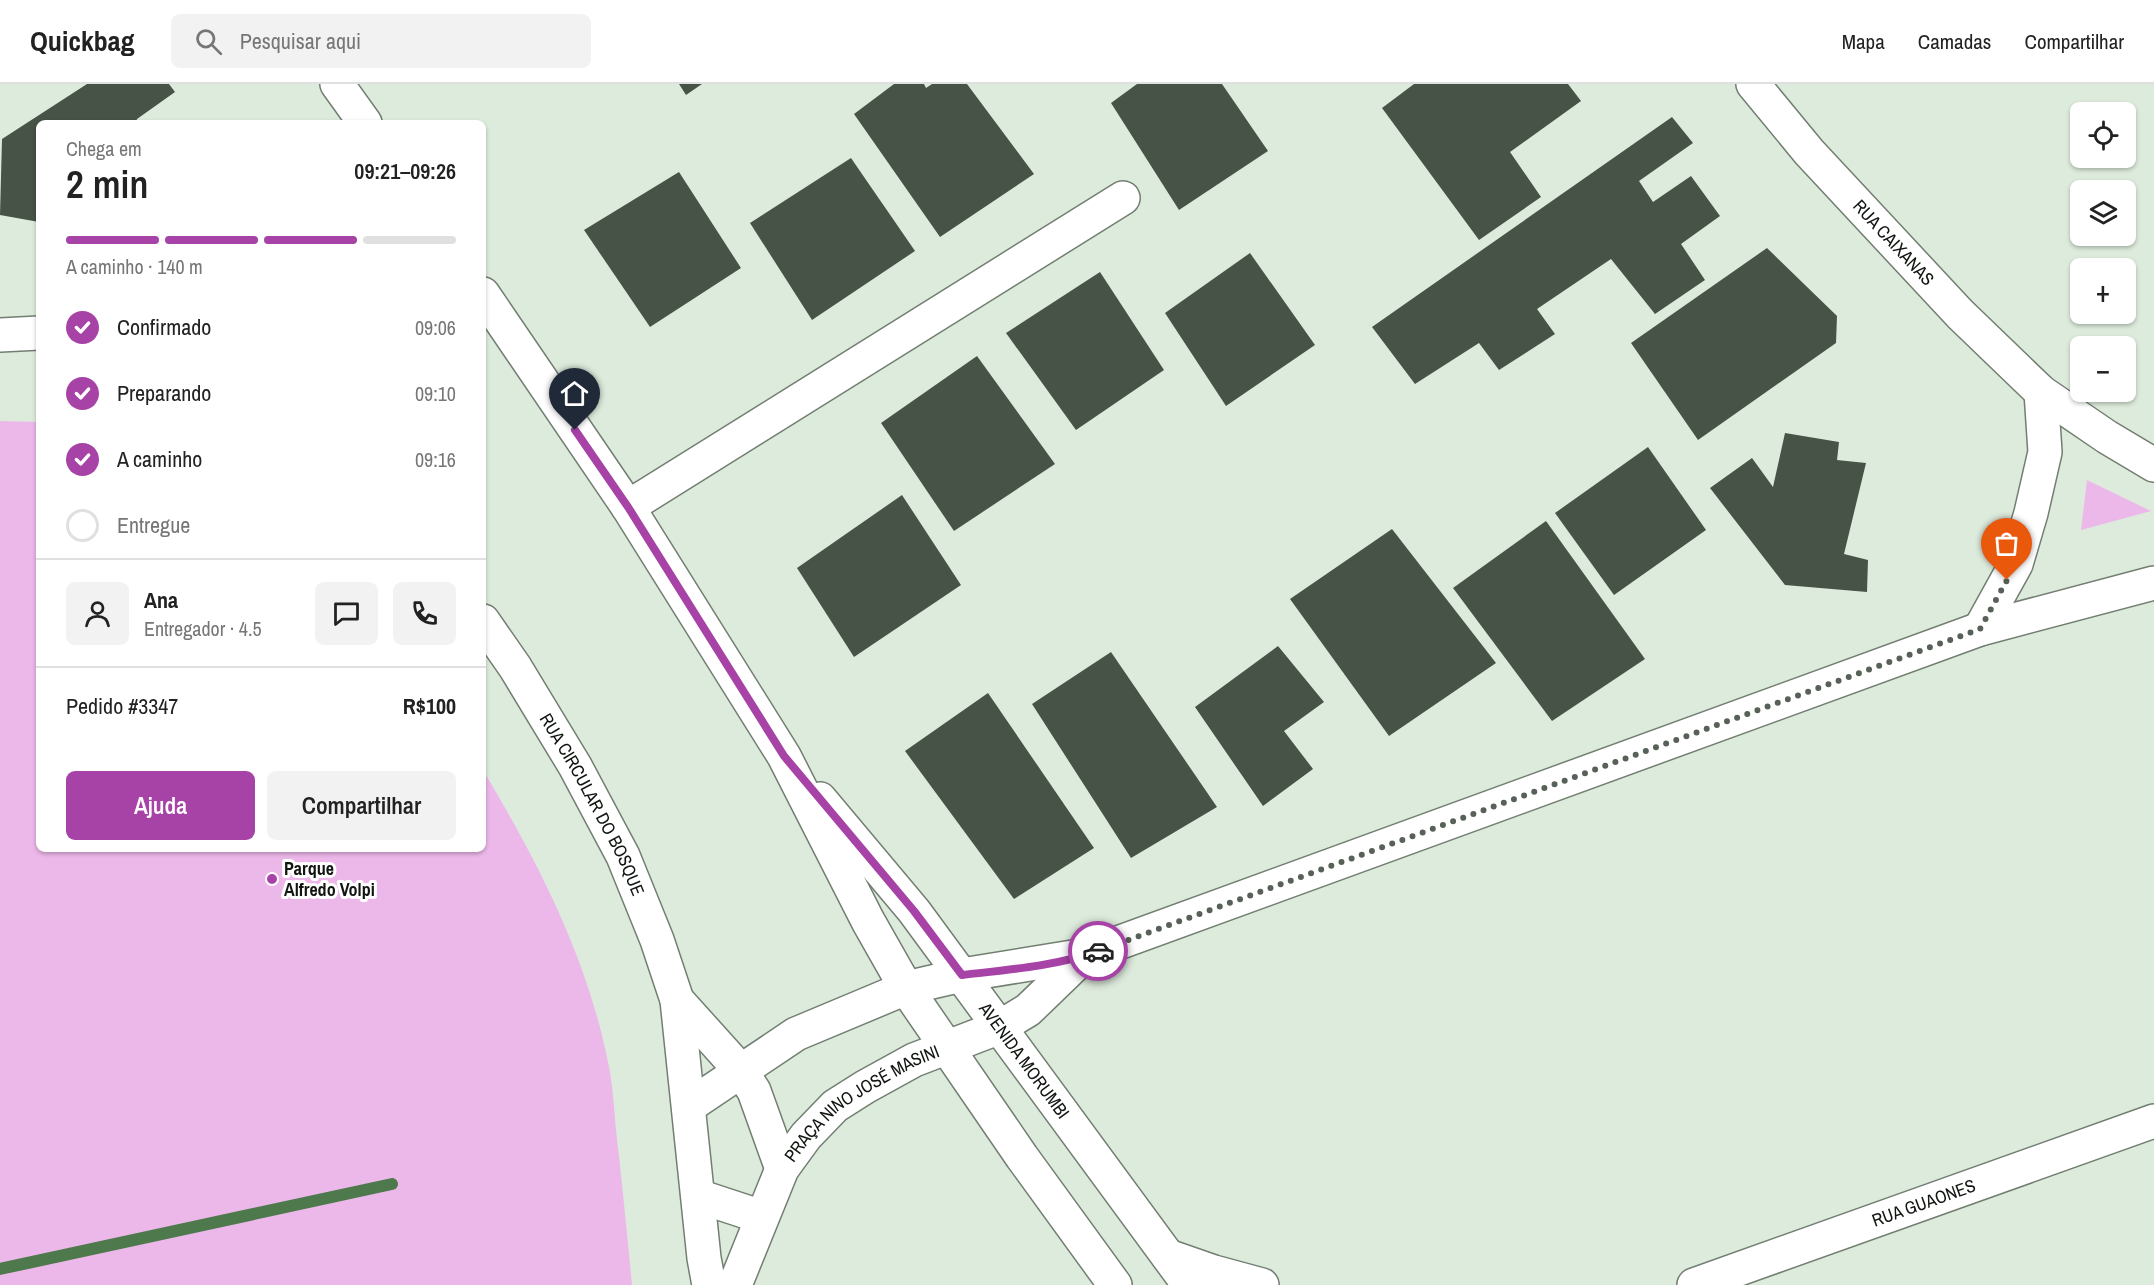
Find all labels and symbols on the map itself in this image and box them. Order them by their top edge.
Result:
street label: RUA CAIXANAS [1847,194,1940,291]
pin [549,368,600,430]
pin [1981,518,2032,580]
street label: RUA CIRCULAR DO BOSQUE [534,708,651,899]
place label: Parque Alfredo Volpi [284,856,375,902]
marker: Parque Alfredo Volpi [265,872,279,886]
courier [1068,921,1128,981]
street label: AVENIDA MORUMBI [973,996,1076,1124]
street label: PRAÇA NINO JOSÉ MASINI [778,1038,943,1167]
street label: RUA GUAONES [1868,1173,1979,1233]

